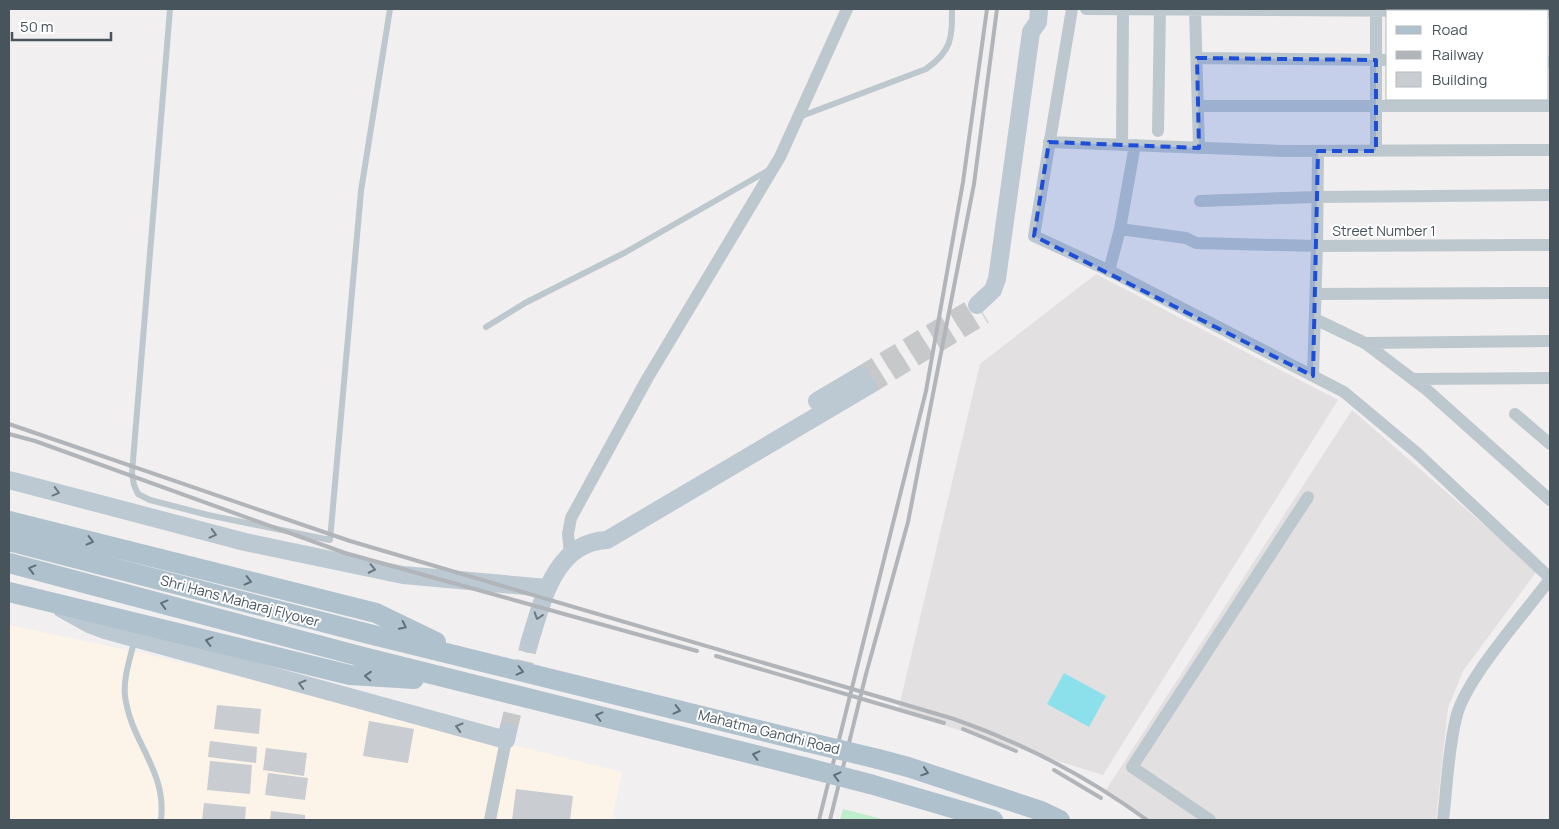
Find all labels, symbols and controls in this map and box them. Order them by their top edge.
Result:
scale bar [12,10,111,42]
legend [1386,10,1549,100]
text: 50 m [20,16,54,37]
text: Road [1432,19,1468,40]
text: Railway [1432,44,1484,65]
text: Building [1432,69,1487,90]
street label: Street Number 1 [1332,221,1436,240]
one-way arrow [51,487,59,497]
one-way arrow [209,528,217,539]
one-way arrow [85,535,94,546]
one-way arrow [367,563,376,573]
one-way arrow [27,564,36,575]
street label: Shri Hans Maharaj Flyover [159,570,322,631]
one-way arrow [243,575,252,586]
one-way arrow [160,600,168,610]
one-way arrow [534,611,544,620]
one-way arrow [398,620,407,630]
one-way arrow [205,636,214,647]
one-way arrow [515,665,524,676]
one-way arrow [363,670,371,681]
one-way arrow [299,679,307,689]
one-way arrow [673,704,682,715]
street label: Mahatma Gandhi Road [696,705,842,758]
one-way arrow [595,711,603,721]
one-way arrow [455,723,463,733]
one-way arrow [753,751,761,761]
one-way arrow [920,767,928,777]
one-way arrow [832,771,841,782]

